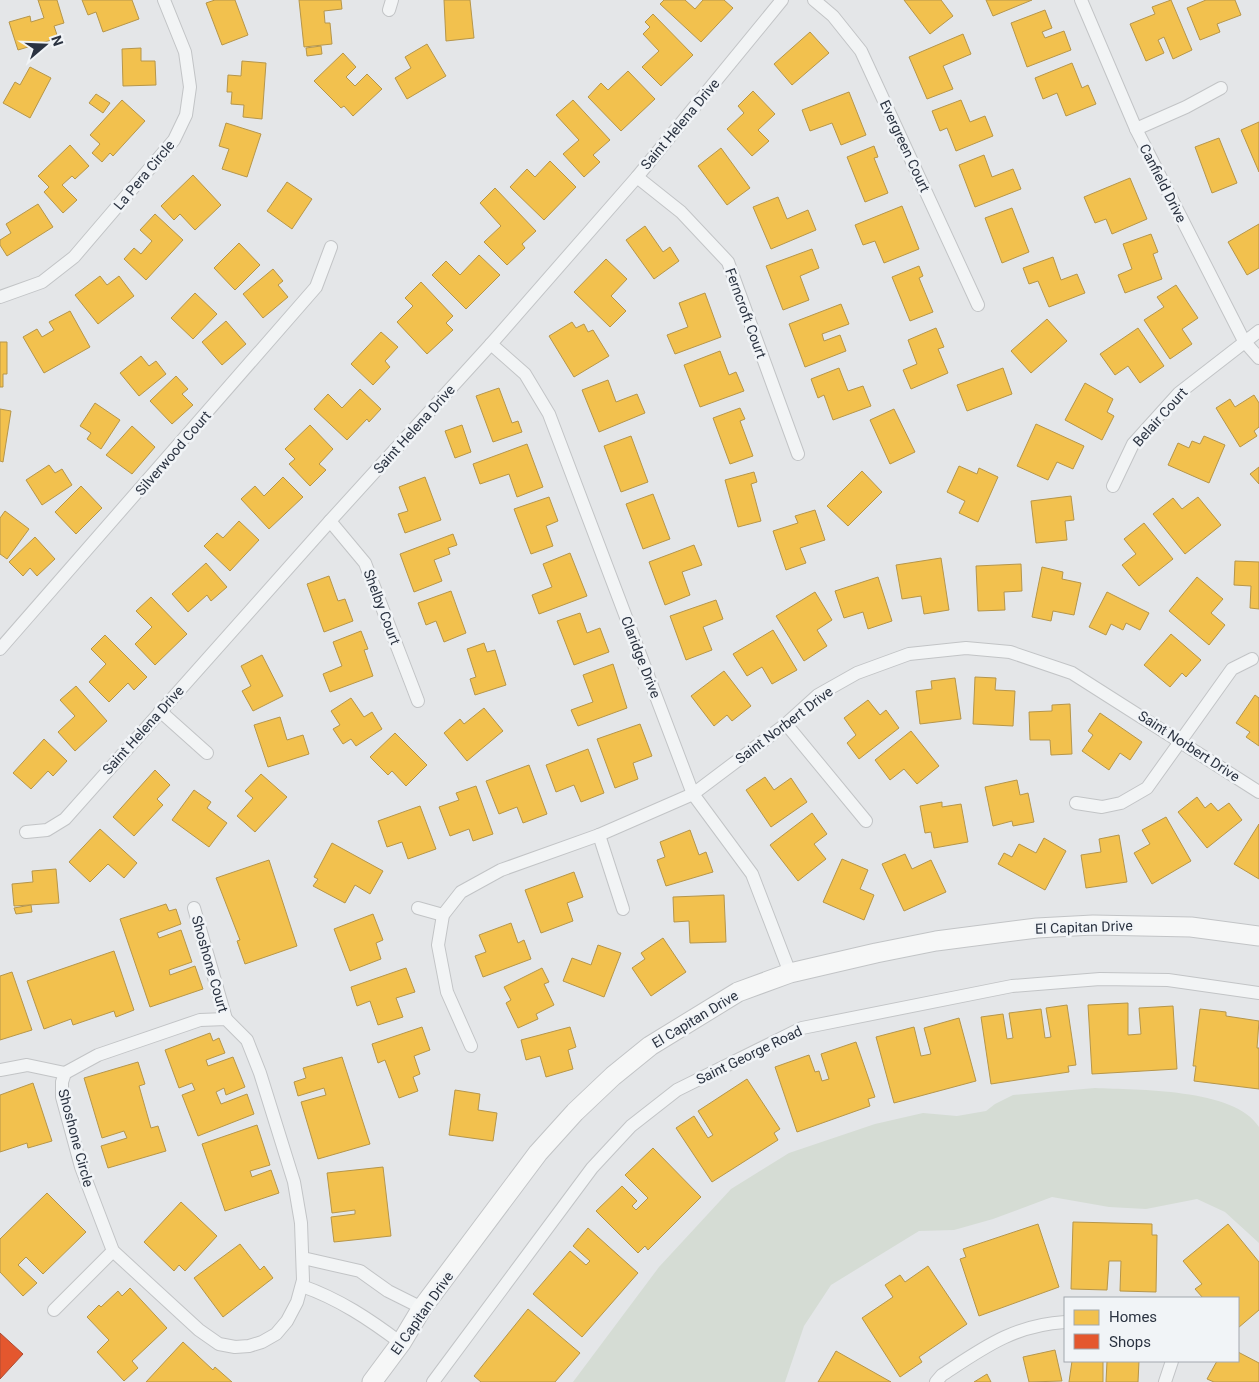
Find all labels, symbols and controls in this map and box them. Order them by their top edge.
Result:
north arrow [20,20,70,70]
text: N [48,33,66,48]
street label: Saint Helena Drive [637,75,723,173]
street label: Evergreen Court [877,98,933,195]
street label: La Pera Circle [110,137,178,213]
street label: Canfield Drive [1136,141,1190,225]
street label: Ferncroft Court [722,266,770,361]
street label: Saint Helena Drive [370,381,458,477]
street label: Belair Court [1130,384,1191,450]
street label: Silverwood Court [132,407,214,498]
street label: Shelby Court [360,567,404,647]
street label: Claridge Drive [618,614,664,700]
street label: Saint Helena Drive [99,682,187,778]
street label: Saint Norbert Drive [732,683,836,767]
street label: Saint Norbert Drive [1135,707,1243,785]
street label: Shoshone Court [189,914,232,1015]
street label: El Capitan Drive [1035,917,1133,937]
street label: El Capitan Drive [649,987,741,1051]
street label: Saint George Road [694,1022,804,1088]
street label: Shoshone Circle [55,1087,97,1189]
street label: El Capitan Drive [387,1268,457,1358]
legend [1064,1297,1239,1362]
text: Homes [1109,1308,1157,1326]
text: Shops [1109,1333,1151,1351]

